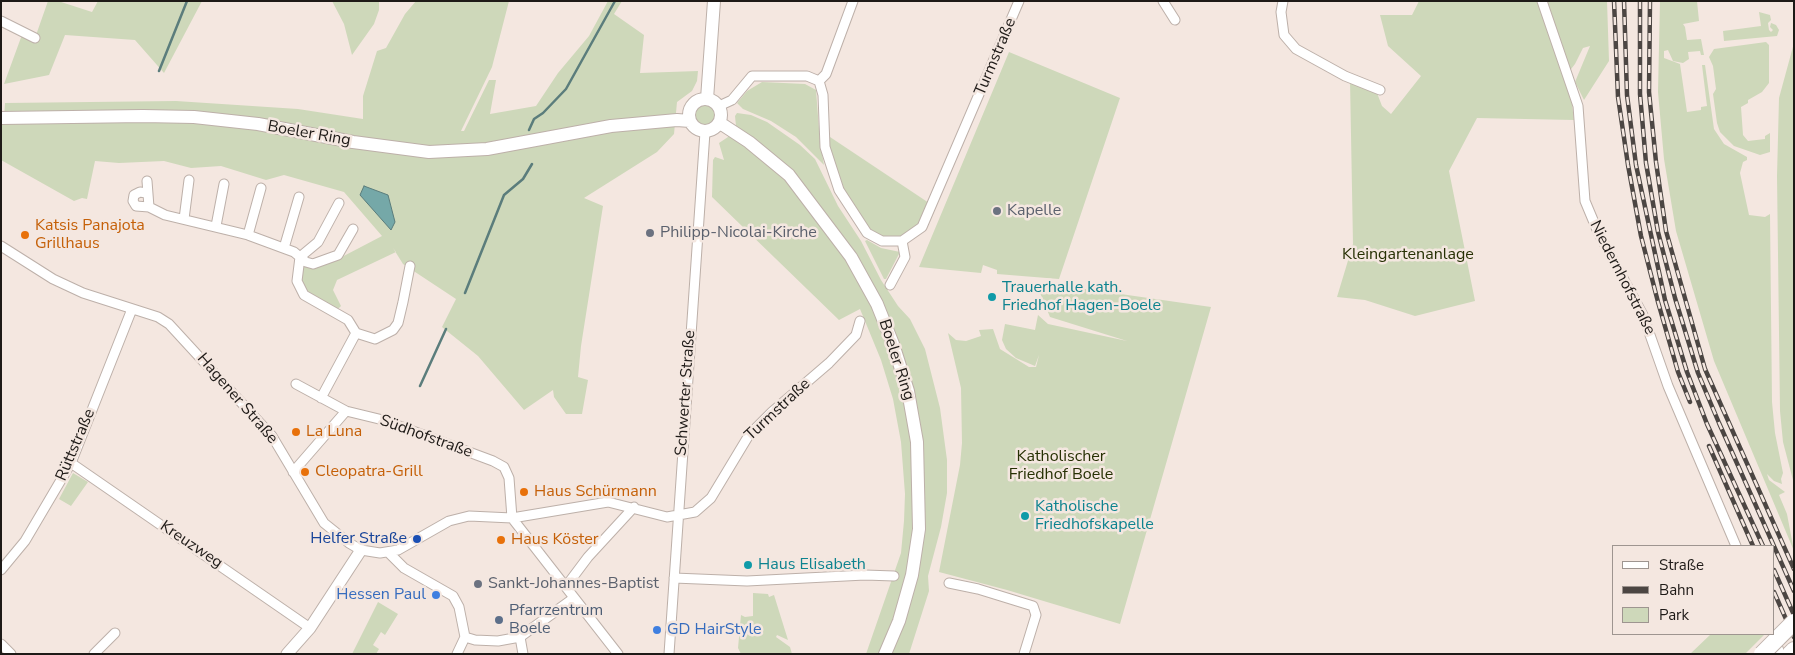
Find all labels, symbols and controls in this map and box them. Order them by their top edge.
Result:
street label: Turmstraße [971,15,1021,99]
street label: Boeler Ring [266,117,352,151]
place label: Kapelle [1007,201,1061,221]
marker: Kapelle [991,205,1003,217]
place label: Katsis Panajota Grillhaus [35,216,145,254]
street label: Niedernhofstraße [1585,218,1659,338]
place label: Philipp-Nicolai-Kirche [660,223,817,243]
marker: Philipp-Nicolai-Kirche [644,227,656,239]
marker: Katsis Panajota Grillhaus [19,229,31,241]
park label: Kleingartenanlage [1342,245,1474,265]
place label: Trauerhalle kath. Friedhof Hagen-Boele [1002,278,1161,316]
marker: Trauerhalle kath. Friedhof Hagen-Boele [986,291,998,303]
street label: Boeler Ring [874,317,918,403]
street label: Schwerter Straße [672,329,700,457]
street label: Hagener Straße [192,350,282,448]
street label: Turmstraße [741,375,815,445]
street label: Rüttstraße [52,406,100,484]
street label: Südhofstraße [377,411,475,463]
place label: La Luna [306,422,362,442]
marker: La Luna [290,426,302,438]
park label: Katholischer Friedhof Boele [1009,447,1113,485]
place label: Cleopatra-Grill [315,462,423,482]
marker: Cleopatra-Grill [299,466,311,478]
place label: Haus Schürmann [534,482,657,502]
marker: Haus Schürmann [518,486,530,498]
place label: Katholische Friedhofskapelle [1035,497,1154,535]
marker: Katholische Friedhofskapelle [1019,510,1031,522]
street label: Kreuzweg [156,517,226,573]
place label: Helfer Straße [310,529,407,549]
place label: Haus Köster [511,530,599,550]
marker: Helfer Straße [411,533,423,545]
marker: Haus Köster [495,534,507,546]
legend [1612,545,1775,635]
place label: Haus Elisabeth [758,555,866,575]
text: Straße [1659,555,1704,575]
marker: Haus Elisabeth [742,559,754,571]
place label: Sankt-Johannes-Baptist [488,574,659,594]
marker: Sankt-Johannes-Baptist [472,578,484,590]
text: Bahn [1659,580,1694,600]
place label: Hessen Paul [336,585,426,605]
marker: Hessen Paul [430,589,442,601]
place label: Pfarrzentrum Boele [509,601,603,639]
text: Park [1659,605,1689,625]
marker: Pfarrzentrum Boele [493,614,505,626]
place label: GD HairStyle [667,620,762,640]
marker: GD HairStyle [651,624,663,636]

